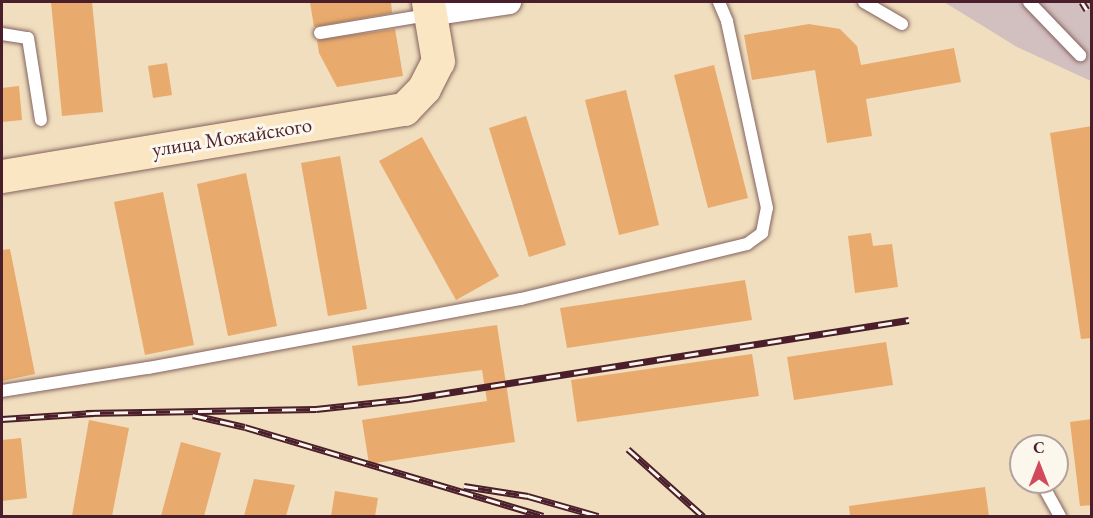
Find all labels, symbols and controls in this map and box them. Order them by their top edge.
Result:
street label: улица Можайского [150,112,314,162]
north arrow [1009,434,1069,494]
text: С [1033,437,1045,458]

